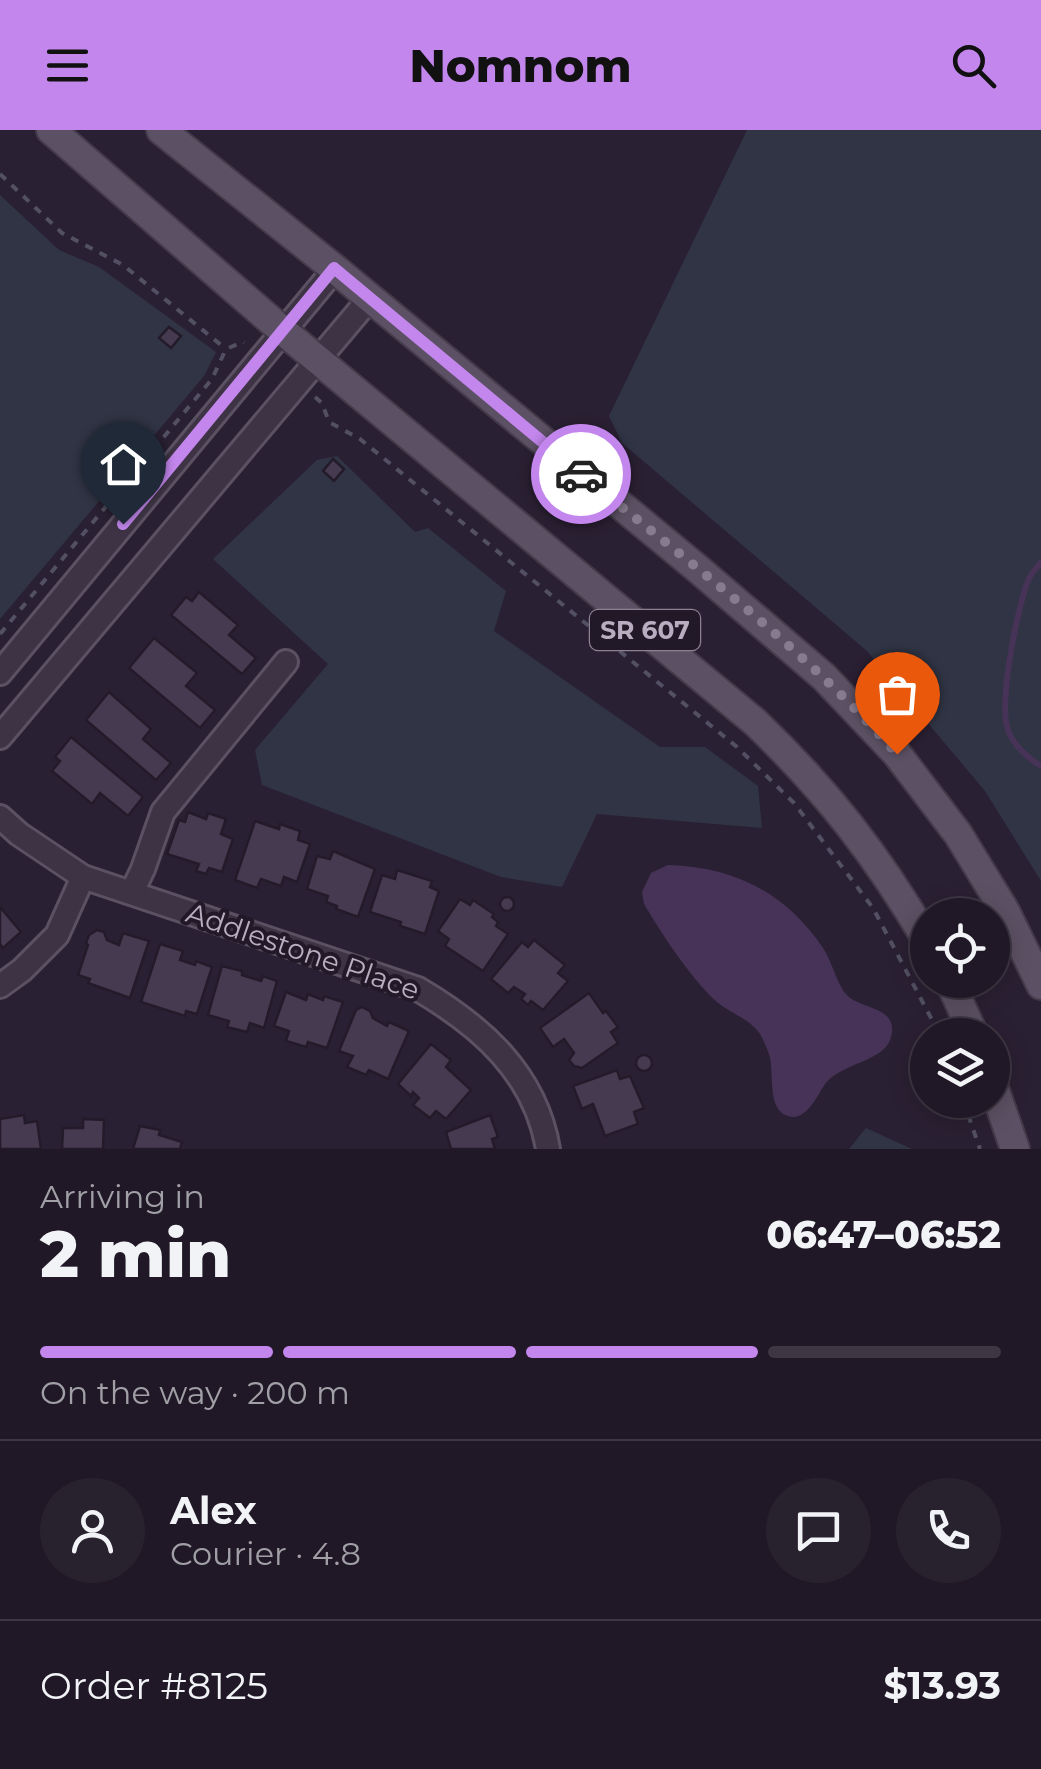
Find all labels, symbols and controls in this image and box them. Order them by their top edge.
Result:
icon: menu [40,38,95,93]
text: Nomnom [410,38,631,93]
icon: search [946,38,1001,93]
pin [81,422,166,525]
courier [531,424,631,524]
icon: home [96,437,151,492]
icon: car [554,447,609,502]
road number: SR 607 [590,610,700,650]
pin [855,652,940,755]
icon: bag [870,667,925,722]
street label: Addlestone Place [182,895,424,1007]
map controls [910,898,1010,1118]
button: locate [910,898,1010,998]
button: layers [910,1018,1010,1118]
text: Arriving in [40,1177,205,1216]
text: 06:47–06:52 [766,1211,1001,1258]
text: 2 min [40,1214,231,1293]
text: On the way · 200 m [40,1373,350,1412]
button: person [40,1478,145,1583]
button: chat [766,1478,871,1583]
button: phone [896,1478,1001,1583]
text: Alex [170,1487,257,1534]
text: Courier · 4.8 [170,1534,361,1573]
text: Order #8125 [40,1662,268,1709]
text: $13.93 [883,1662,1001,1709]

